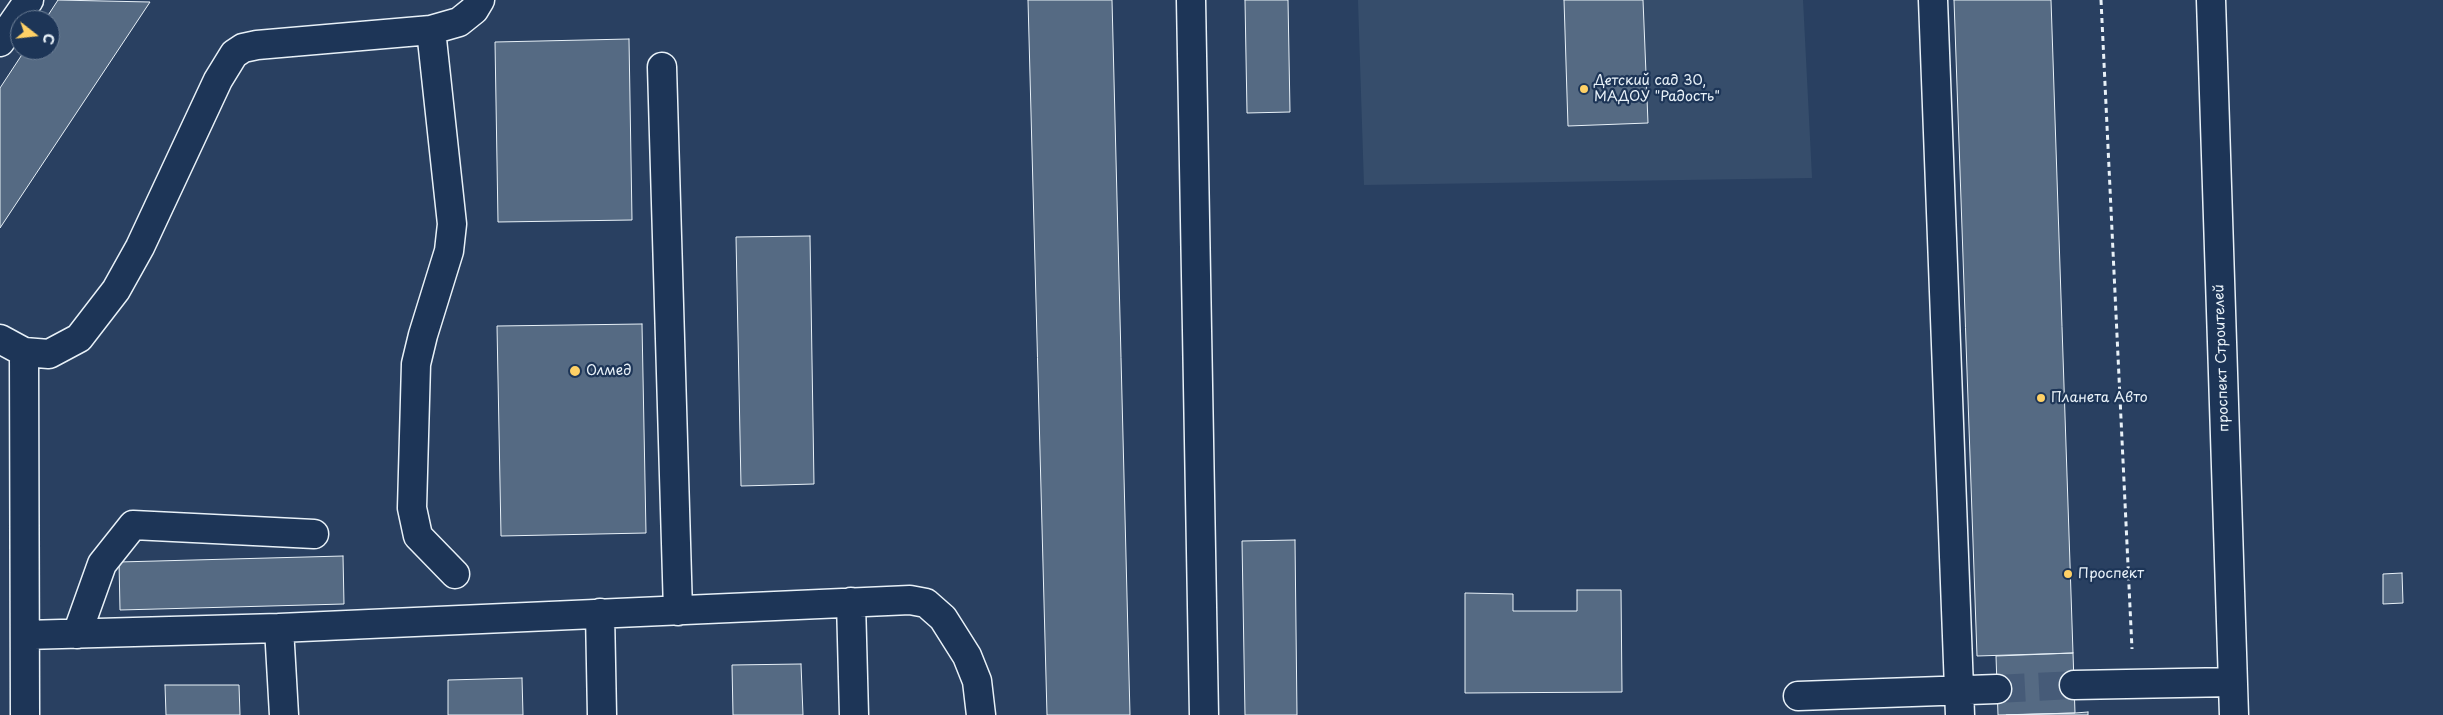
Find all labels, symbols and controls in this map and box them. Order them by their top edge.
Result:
north arrow [10,10,60,60]
text: С [37,31,60,47]
place label: Детский сад 30, МАДОУ "Радость" [1594,73,1720,105]
marker: Детский сад 30, МАДОУ "Радость" [1578,83,1590,95]
street label: проспект Строителей [2211,284,2233,432]
place label: Олмед [586,363,632,379]
marker: Олмед [568,364,582,378]
place label: Планета Авто [2051,390,2148,406]
marker: Планета Авто [2035,392,2047,404]
place label: Проспект [2078,566,2144,582]
marker: Проспект [2062,568,2074,580]

